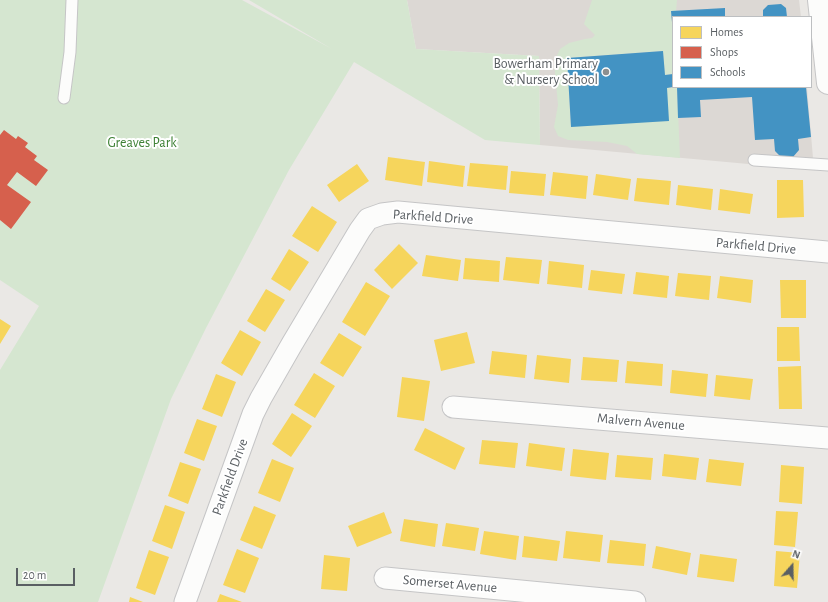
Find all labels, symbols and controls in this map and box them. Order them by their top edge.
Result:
legend [672,16,812,88]
text: Homes [710,26,743,38]
text: Shops [710,46,738,58]
place label: Bowerham Primary & Nursery School [493,56,598,88]
text: Schools [710,66,745,78]
marker: Bowerham Primary & Nursery School [601,67,611,77]
park label: Greaves Park [107,135,177,151]
street label: Parkfield Drive [392,206,474,228]
street label: Parkfield Drive [715,234,797,258]
street label: Malvern Avenue [597,410,685,434]
street label: Parkfield Drive [208,436,252,518]
north arrow [772,546,812,586]
text: N [791,548,802,561]
scale bar [18,560,77,586]
text: 20 m [23,569,46,581]
street label: Somerset Avenue [402,572,498,596]

